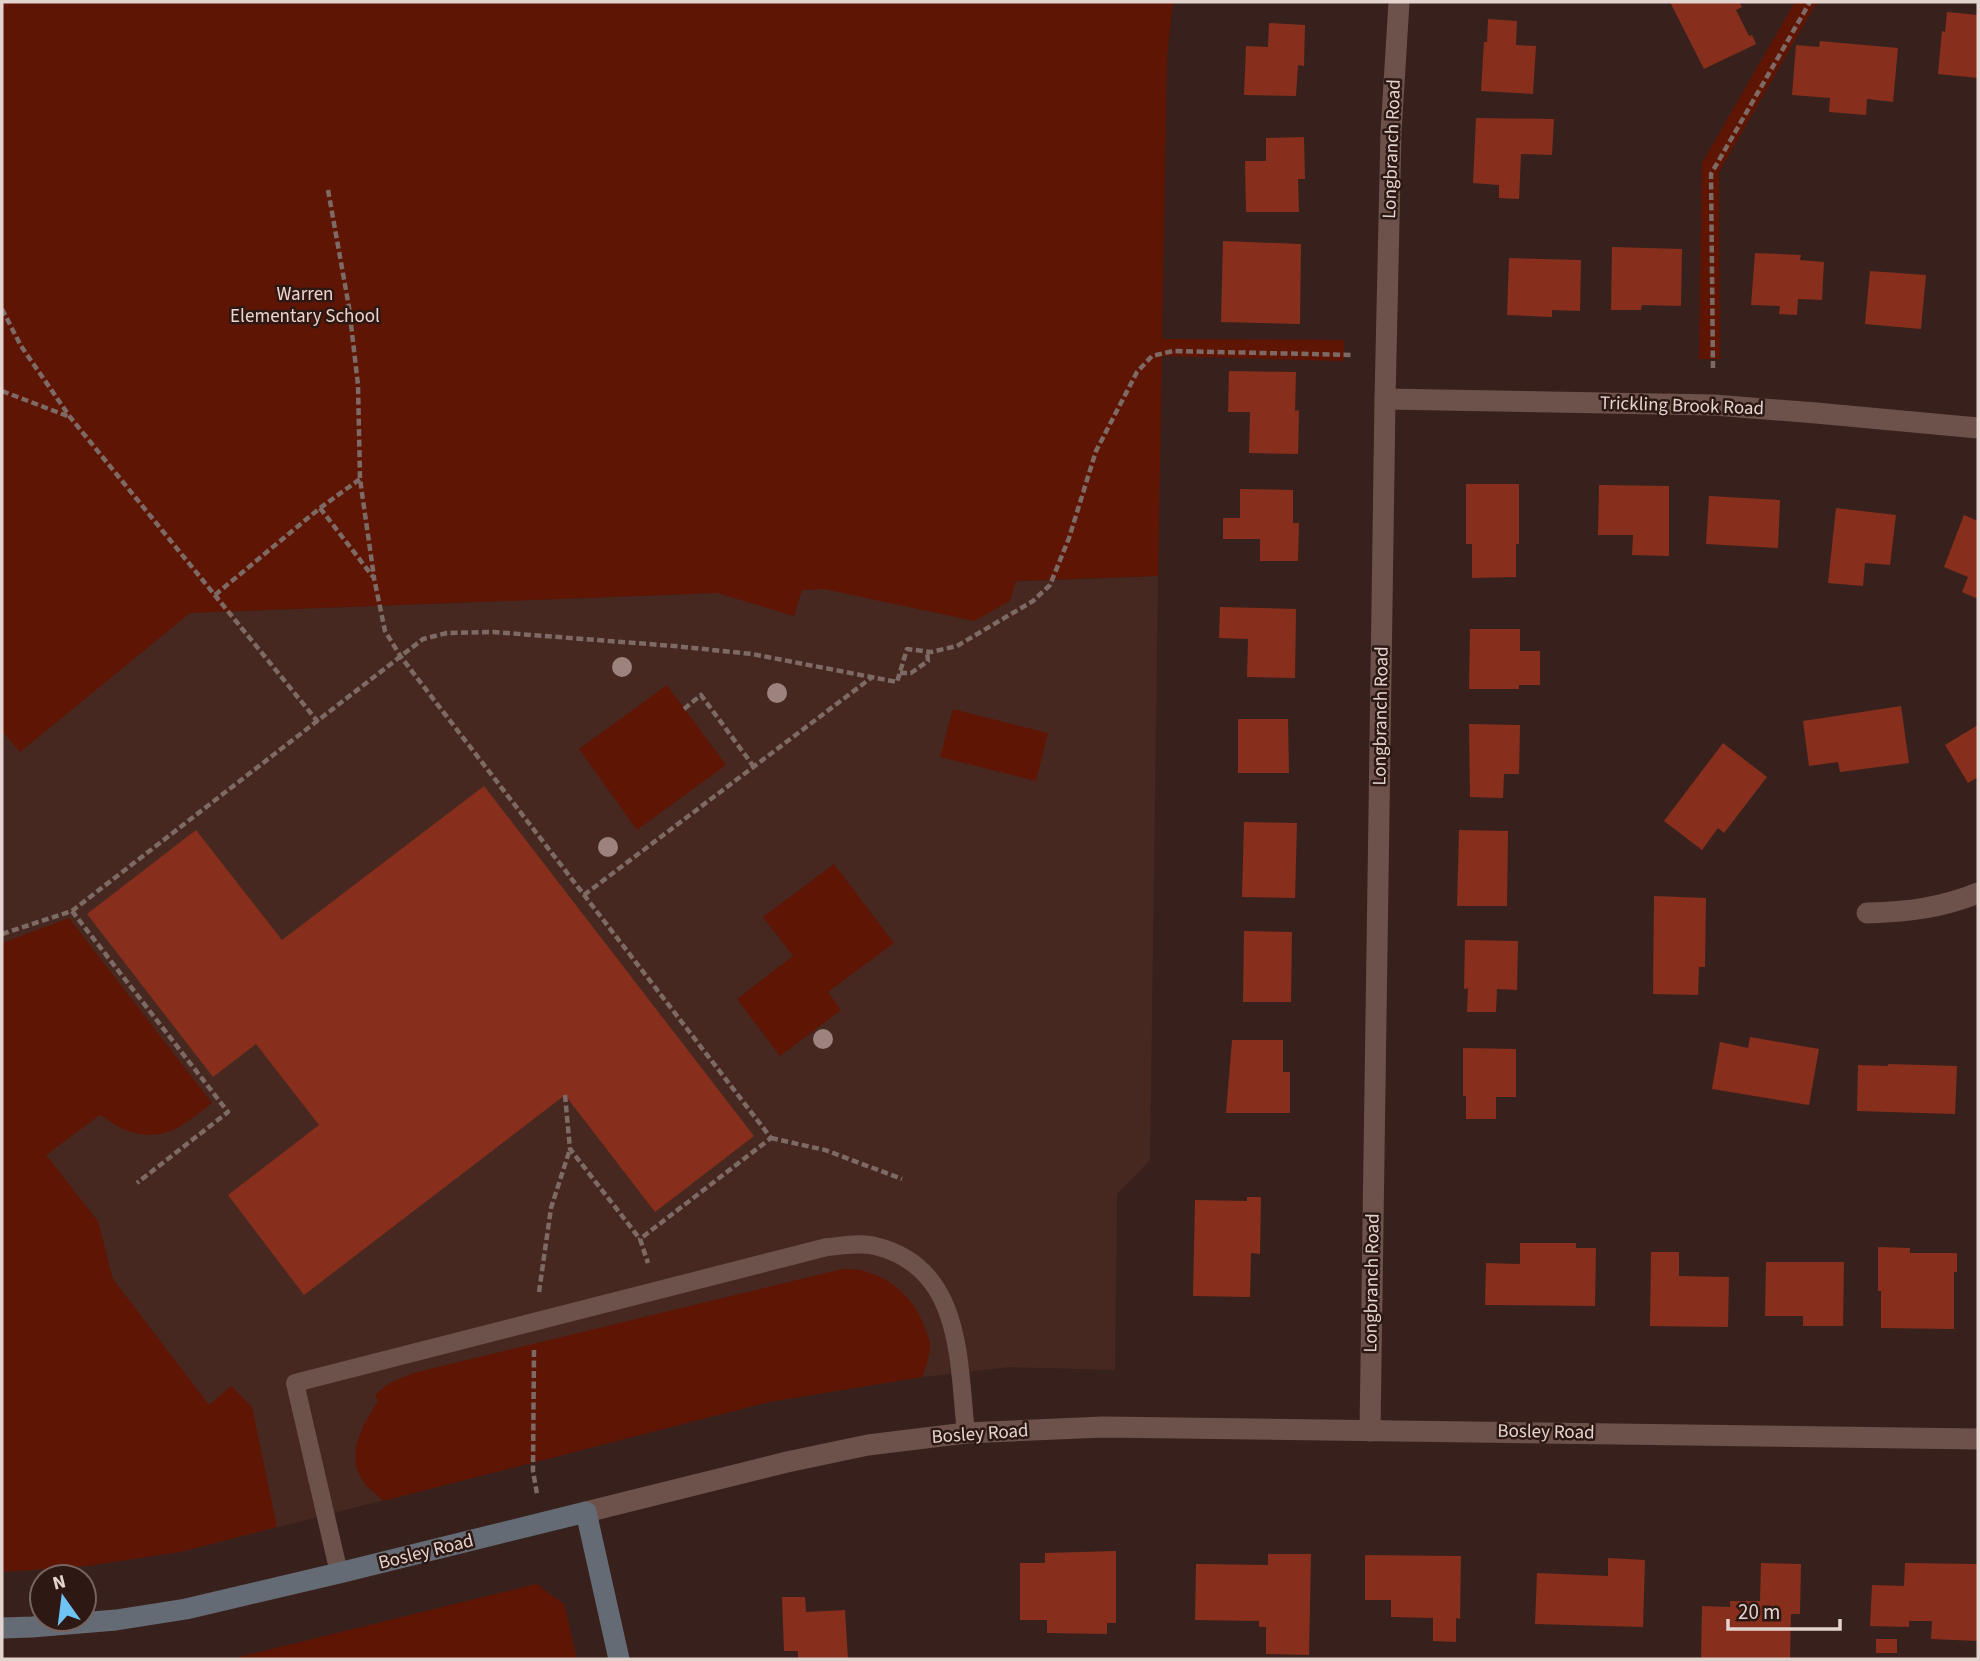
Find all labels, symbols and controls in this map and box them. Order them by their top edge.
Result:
street label: Longbranch Road [1376,79,1408,219]
park label: Warren Elementary School [230,281,380,330]
street label: Trickling Brook Road [1600,390,1764,422]
street label: Longbranch Road [1366,646,1396,786]
street label: Longbranch Road [1357,1213,1387,1353]
street label: Bosley Road [931,1417,1029,1451]
street label: Bosley Road [1497,1418,1595,1446]
street label: Bosley Road [376,1527,476,1577]
north arrow [28,1563,98,1633]
text: N [50,1568,69,1598]
scale bar [1728,1588,1840,1632]
text: 20 m [1738,1597,1780,1627]

